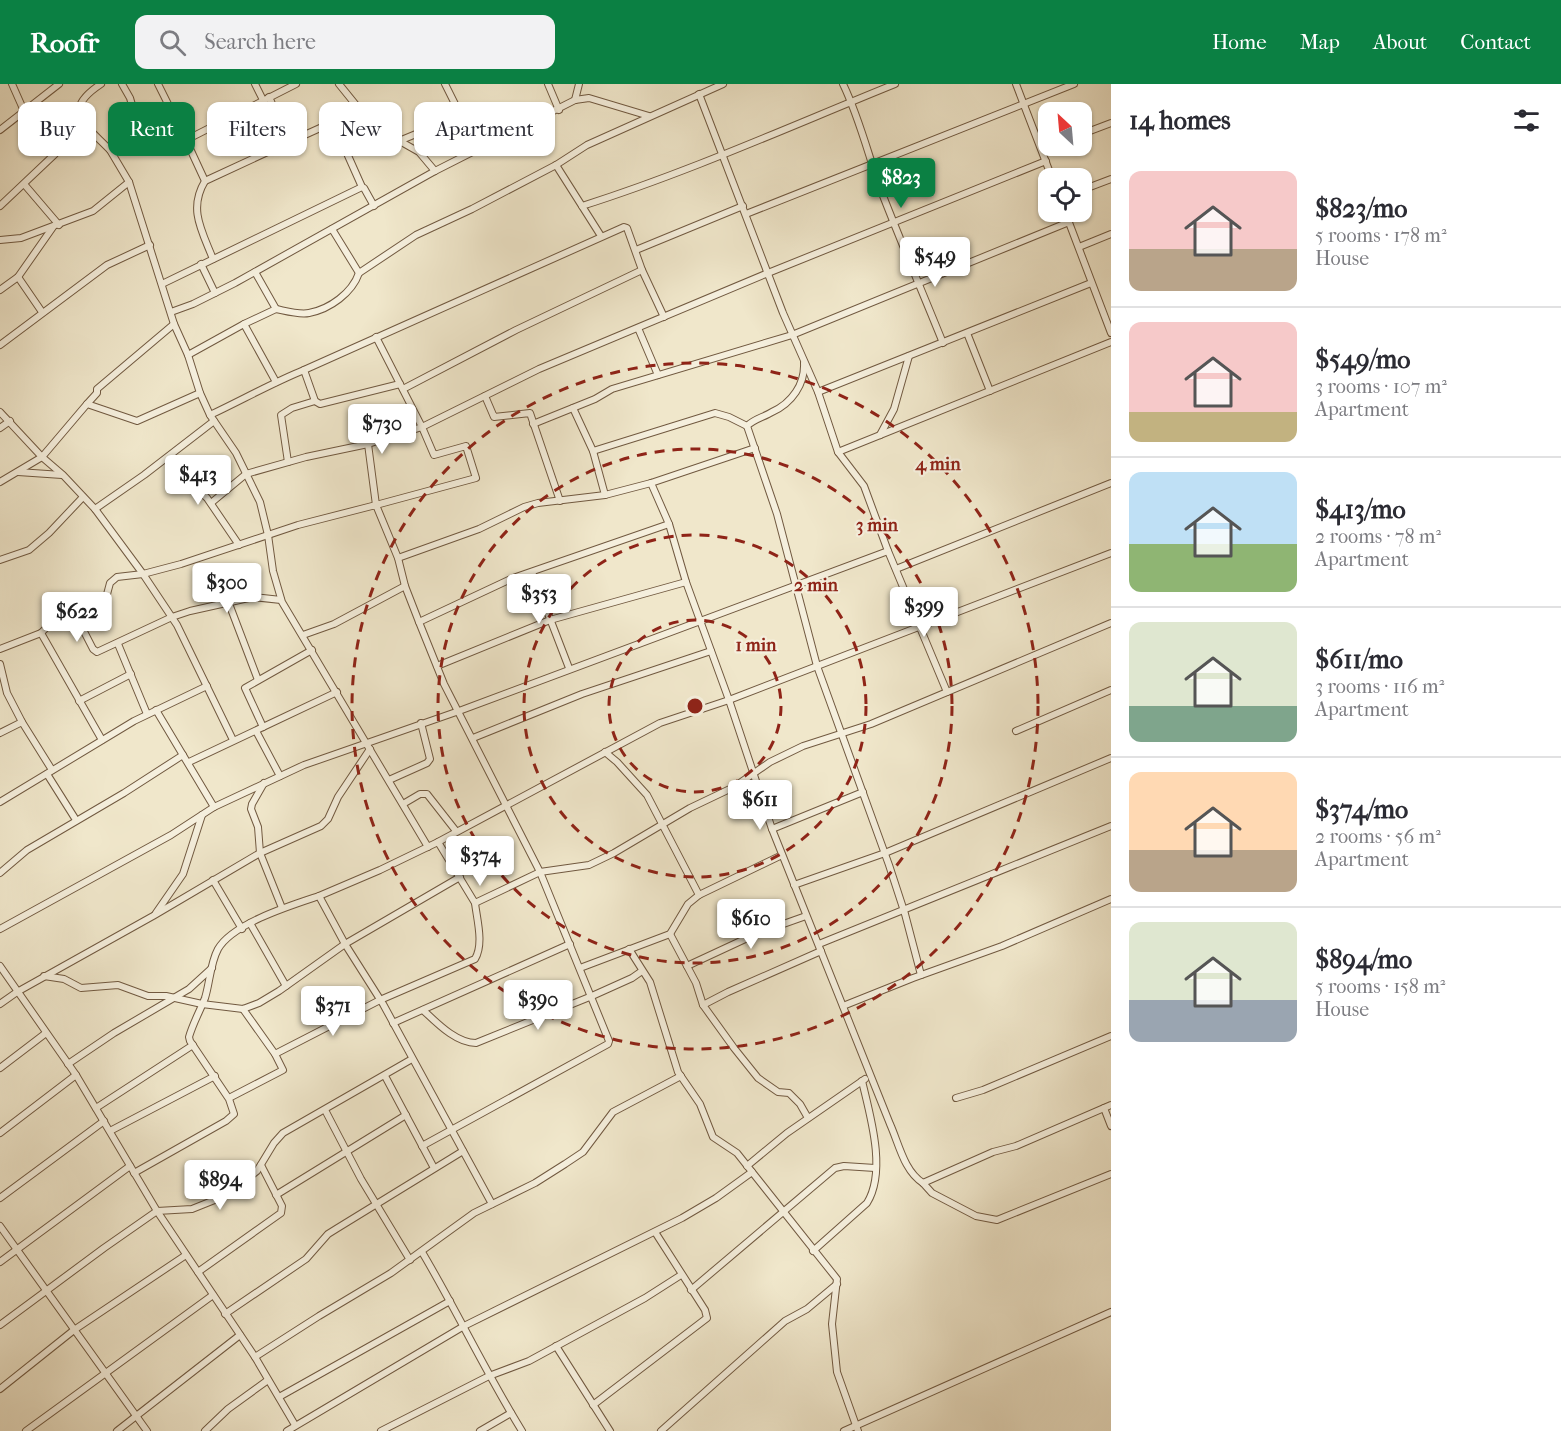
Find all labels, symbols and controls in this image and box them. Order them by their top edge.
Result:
search box [135,15,555,69]
text: Roofr [30,26,99,59]
icon: search [156,26,189,59]
text: Search here [204,29,316,55]
text: Home [1212,30,1267,54]
text: Map [1300,30,1340,54]
text: About [1373,30,1427,54]
text: Contact [1460,30,1531,54]
chip: Buy [18,102,96,156]
chip: Rent [108,102,195,156]
chip: Filters [207,102,307,156]
chip: New [319,102,402,156]
chip: Apartment [414,102,555,156]
north arrow [1038,102,1092,156]
map controls [1038,102,1092,222]
icon: filters [1510,104,1543,137]
text: 14 homes [1129,105,1231,136]
pin: $823 [865,158,937,209]
text: $823 [881,166,921,189]
button: locate [1038,168,1092,222]
text: $823/mo [1315,193,1407,224]
icon: home [1177,195,1249,267]
text: 5 rooms · 178 m² [1315,224,1447,247]
pin: $549 [899,237,971,288]
text: $549 [914,245,956,268]
text: House [1315,247,1369,270]
text: $549/mo [1315,344,1411,375]
icon: home [1177,346,1249,418]
text: 3 rooms · 107 m² [1315,375,1447,398]
text: Apartment [1315,398,1409,421]
pin: $730 [346,404,418,455]
text: $730 [362,412,402,435]
text: 4 min [914,454,961,475]
pin: $413 [162,455,234,506]
text: $413 [179,463,217,486]
text: $413/mo [1315,494,1406,525]
icon: home [1177,496,1249,568]
text: 3 min [856,515,899,536]
text: 2 rooms · 78 m² [1315,525,1441,548]
text: Apartment [1315,548,1409,571]
pin: $300 [191,563,263,614]
text: $300 [206,571,248,594]
pin: $353 [503,574,575,625]
text: 2 min [794,575,838,596]
text: $353 [521,582,557,605]
pin: $399 [888,587,960,638]
pin: $622 [41,592,113,643]
text: $399 [904,595,944,618]
text: $622 [56,600,98,623]
text: 1 min [735,635,777,656]
text: $611/mo [1315,644,1403,675]
icon: home [1177,646,1249,718]
text: 3 rooms · 116 m² [1315,675,1444,698]
centre of rings [685,696,705,716]
text: Apartment [1315,698,1409,721]
pin: $611 [724,780,796,831]
text: $611 [742,788,778,811]
text: $374/mo [1315,794,1408,825]
icon: home [1177,796,1249,868]
text: 2 rooms · 56 m² [1315,825,1441,848]
pin: $374 [444,836,516,887]
text: $374 [460,844,500,867]
text: Apartment [1315,848,1409,871]
pin: $610 [715,899,787,950]
text: $610 [731,907,771,930]
text: $894/mo [1315,944,1412,975]
icon: home [1177,946,1249,1018]
text: 5 rooms · 158 m² [1315,975,1445,998]
pin: $390 [502,980,574,1031]
pin: $371 [297,986,369,1037]
text: $390 [518,988,558,1011]
text: $371 [315,994,351,1017]
text: House [1315,998,1369,1021]
pin: $894 [184,1160,256,1211]
text: $894 [198,1168,242,1191]

